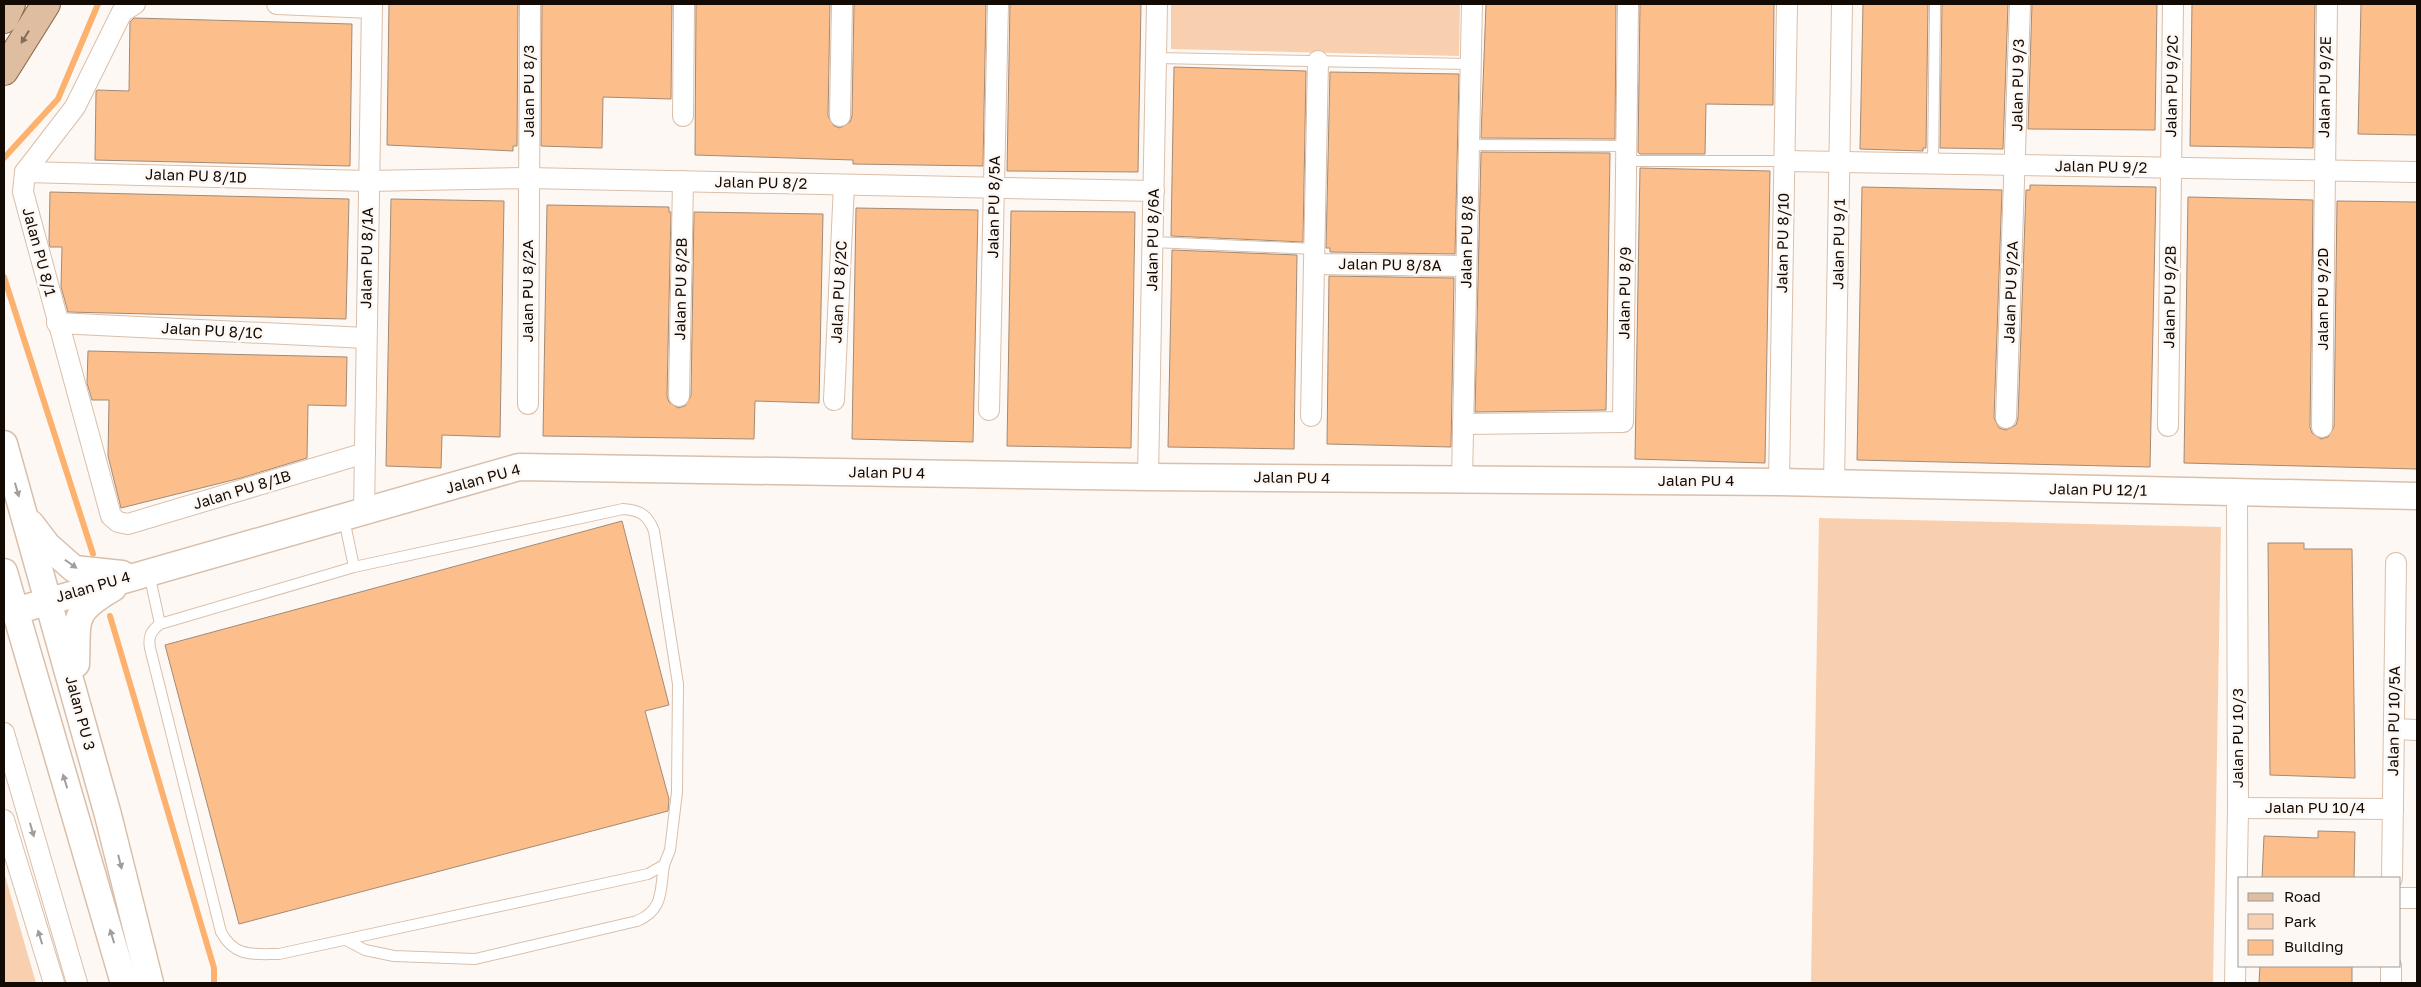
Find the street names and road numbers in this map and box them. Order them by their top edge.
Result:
street label: Jalan PU 9/2C [2161,34,2181,138]
street label: Jalan PU 9/2E [2314,36,2334,138]
street label: Jalan PU 9/3 [2007,39,2027,131]
street label: Jalan PU 8/3 [519,45,537,137]
street label: Jalan PU 8/5A [983,155,1003,258]
street label: Jalan PU 9/2 [2055,156,2147,176]
street label: Jalan PU 8/1D [145,164,247,186]
street label: Jalan PU 8/2 [715,172,807,192]
street label: Jalan PU 8/6A [1142,188,1162,292]
street label: Jalan PU 8/10 [1772,193,1792,293]
street label: Jalan PU 8/8 [1456,195,1476,289]
street label: Jalan PU 9/1 [1828,198,1848,290]
street label: Jalan PU 8/1 [19,205,60,298]
street label: Jalan PU 8/1A [356,207,376,309]
street label: Jalan PU 8/2B [670,237,690,340]
street label: Jalan PU 8/2A [518,240,536,342]
street label: Jalan PU 8/2C [826,240,850,344]
street label: Jalan PU 9/2A [1999,240,2021,344]
street label: Jalan PU 8/9 [1614,246,1634,340]
street label: Jalan PU 9/2B [2159,246,2179,348]
street label: Jalan PU 9/2D [2313,247,2331,351]
street label: Jalan PU 8/8A [1338,254,1442,274]
street label: Jalan PU 8/1C [161,318,263,342]
street label: Jalan PU 4 [443,459,522,497]
street label: Jalan PU 4 [848,462,926,482]
street label: Jalan PU 8/1B [191,466,293,512]
street label: Jalan PU 4 [1253,467,1331,487]
street label: Jalan PU 4 [1658,471,1734,489]
street label: Jalan PU 12/1 [2049,479,2147,499]
street label: Jalan PU 4 [53,567,132,605]
street label: Jalan PU 10/5A [2383,666,2403,776]
street label: Jalan PU 3 [62,674,100,752]
street label: Jalan PU 10/3 [2228,688,2246,788]
street label: Jalan PU 10/4 [2265,798,2365,816]

